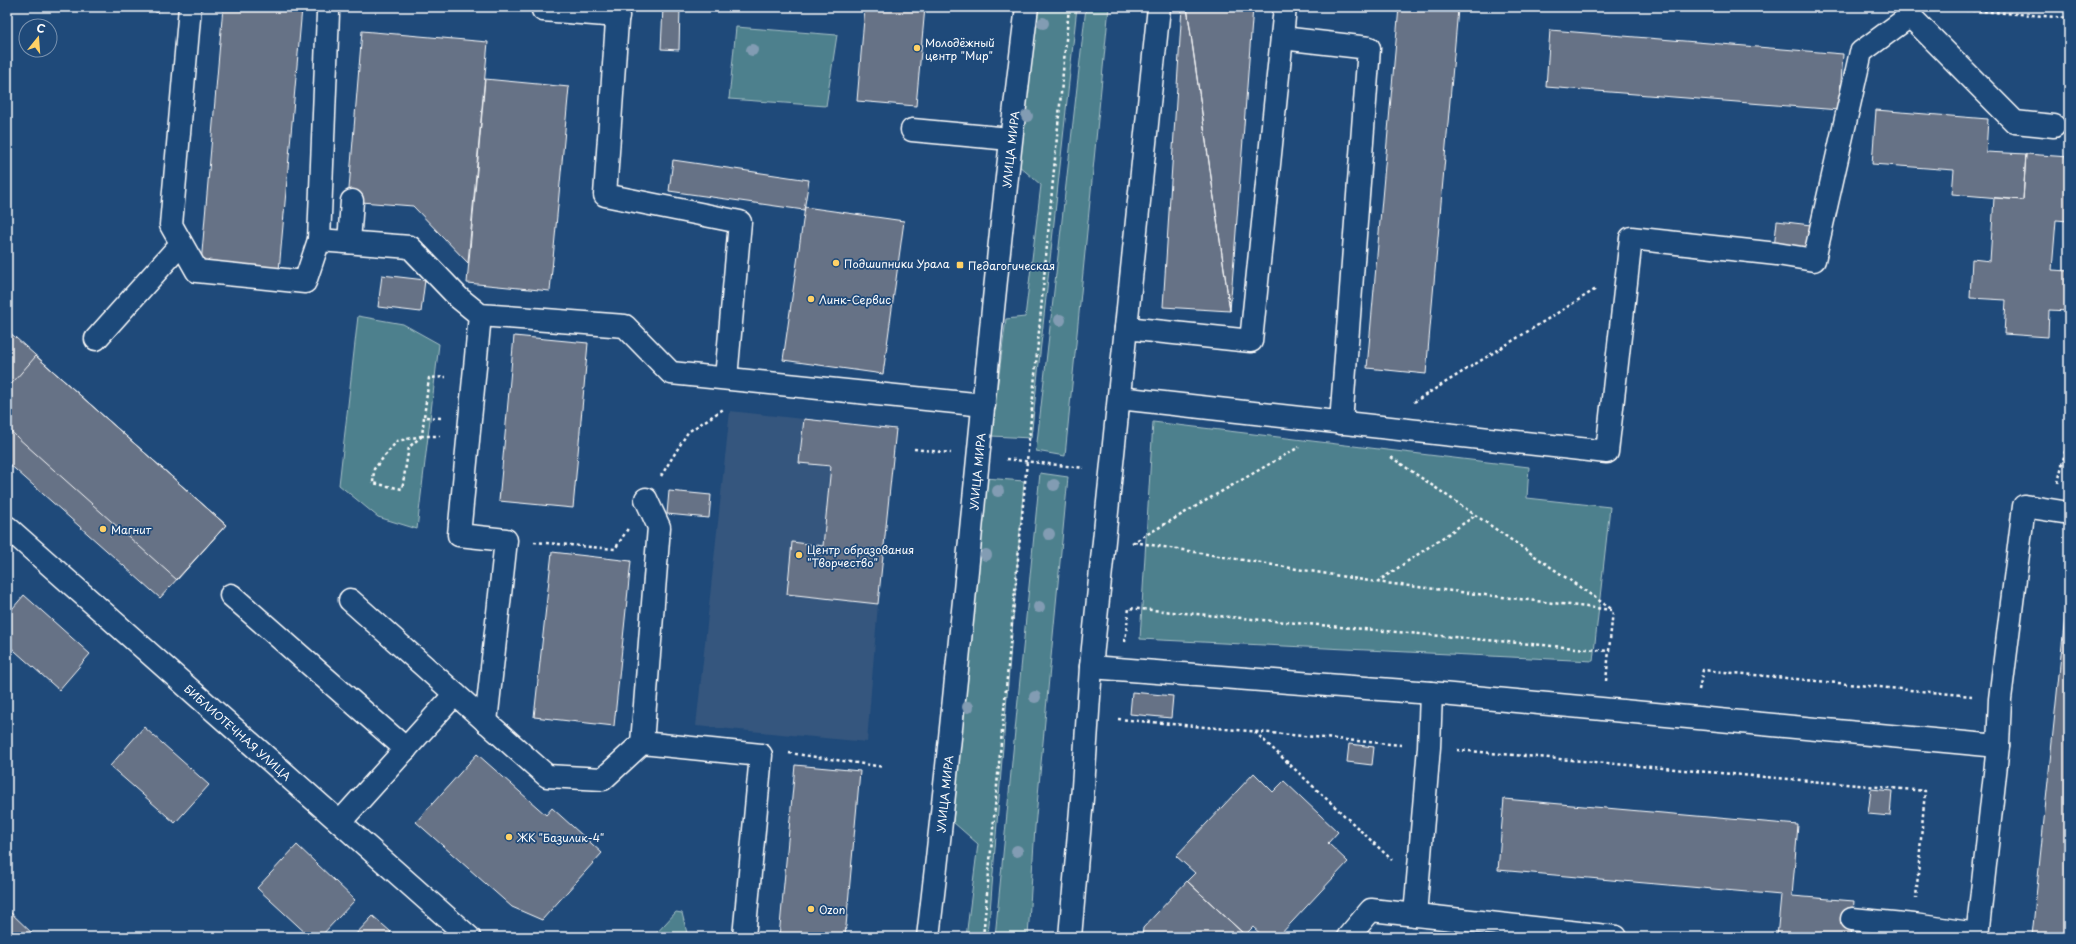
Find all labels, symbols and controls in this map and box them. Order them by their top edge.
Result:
north arrow [18,18,58,58]
text: С [35,19,48,37]
place label: Молодёжный центр "Мир" [925,34,995,64]
marker: Молодёжный центр "Мир" [912,43,922,53]
street label: УЛИЦА МИРА [997,109,1023,189]
place label: Подшипники Урала [844,255,950,272]
place label: Педагогическая [968,257,1055,274]
marker: Подшипники Урала [831,258,841,268]
marker: Педагогическая [955,260,965,270]
place label: Линк-Сервис [819,291,891,308]
marker: Линк-Сервис [806,294,816,304]
street label: УЛИЦА МИРА [965,432,989,511]
place label: Магнит [111,521,152,538]
marker: Магнит [98,524,108,534]
place label: Центр образования "Творчество" [807,541,914,571]
marker: Центр образования "Творчество" [794,550,804,560]
street label: БИБЛИОТЕЧНАЯ УЛИЦА [181,680,296,785]
street label: УЛИЦА МИРА [932,754,957,833]
place label: ЖК "Базилик-4" [516,829,604,846]
marker: ЖК "Базилик-4" [504,832,514,842]
place label: Ozon [819,901,845,918]
marker: Ozon [806,904,816,914]

